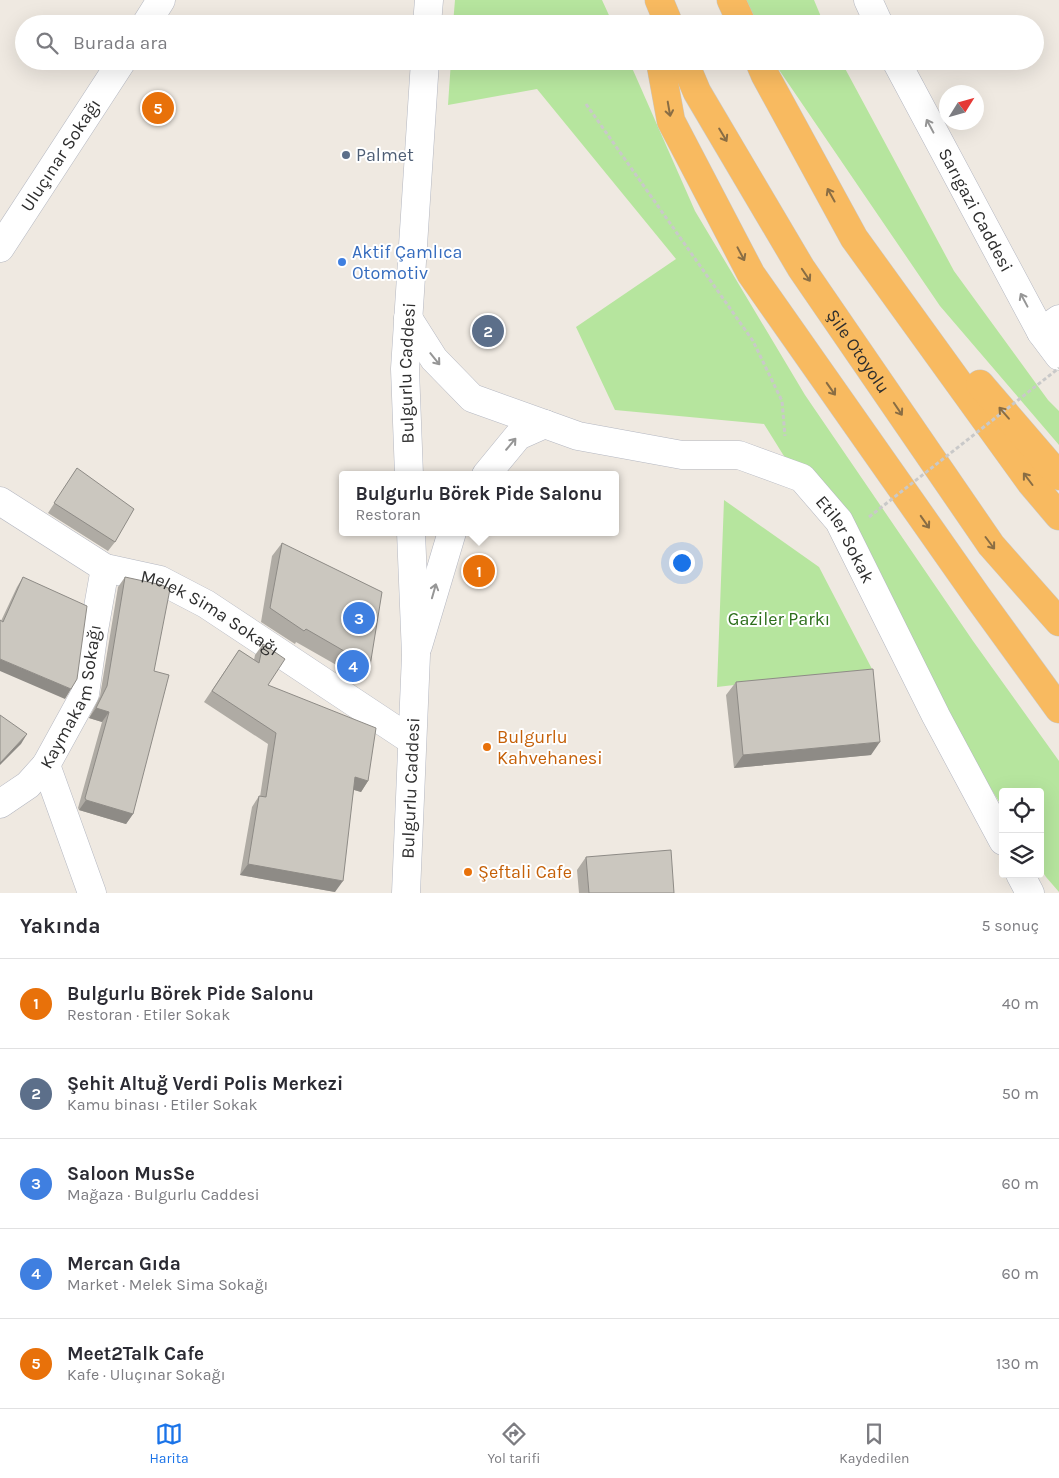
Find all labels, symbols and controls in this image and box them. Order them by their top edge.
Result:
search box [15,15,1044,70]
icon: search [33,29,61,57]
text: Burada ara [73,32,168,54]
north arrow [939,85,984,130]
pin: 5 [142,89,174,127]
street label: Uluçınar Sokağı [16,94,105,216]
one-way arrow [664,101,674,117]
one-way arrow [925,119,934,134]
one-way arrow [718,128,728,142]
place label: Palmet [356,144,414,166]
street label: Sarıgazi Caddesi [934,144,1018,276]
marker: Palmet [340,149,352,161]
one-way arrow [826,187,836,202]
place label: Aktif Çamlıca Otomotiv [352,241,462,284]
one-way arrow [736,247,746,262]
marker: Aktif Çamlıca Otomotiv [336,256,348,268]
one-way arrow [801,268,811,282]
one-way arrow [1019,293,1028,308]
street label: Bulgurlu Caddesi [394,302,420,444]
street label: Şile Otoyolu [822,305,895,398]
pin: 2 [472,312,504,350]
one-way arrow [429,352,440,365]
one-way arrow [826,382,836,396]
one-way arrow [893,402,903,416]
one-way arrow [998,406,1010,419]
one-way arrow [506,438,517,451]
popup [339,471,619,536]
one-way arrow [1023,472,1033,486]
text: Bulgurlu Börek Pide Salonu [356,483,602,505]
street label: Etiler Sokak [811,491,879,587]
text: Restoran [356,505,421,524]
one-way arrow [920,515,930,529]
one-way arrow [985,536,995,550]
your location [669,550,695,576]
pin: 1 [463,552,495,590]
street label: Melek Sima Sokağı [139,565,284,661]
one-way arrow [429,584,439,600]
pin: 3 [343,599,375,637]
park label: Gaziler Parkı [728,608,830,630]
street label: Kaymakam Sokağı [35,623,106,773]
pin: 4 [337,647,369,685]
street label: Bulgurlu Caddesi [396,717,424,859]
place label: Bulgurlu Kahvehanesi [497,726,603,769]
marker: Bulgurlu Kahvehanesi [481,741,493,753]
map controls [999,788,1044,878]
button: locate [999,788,1044,833]
button: layers [999,833,1044,878]
place label: Şeftali Cafe [478,861,572,883]
marker: Şeftali Cafe [462,866,474,878]
text: Yakında [20,914,101,938]
text: 5 sonuç [981,916,1039,935]
text: Bulgurlu Börek Pide Salonu [67,983,314,1005]
text: 1 [33,994,39,1013]
text: 40 m [1002,994,1039,1013]
text: Restoran · Etiler Sokak [67,1005,230,1024]
text: Şehit Altuğ Verdi Polis Merkezi [67,1073,343,1095]
text: 2 [31,1084,41,1103]
text: 50 m [1002,1084,1039,1103]
text: Kamu binası · Etiler Sokak [67,1095,258,1114]
text: Saloon MusSe [67,1163,195,1185]
text: 3 [31,1174,41,1193]
text: 60 m [1002,1174,1039,1193]
text: Mağaza · Bulgurlu Caddesi [67,1185,260,1204]
text: Mercan Gıda [67,1253,181,1275]
text: 4 [31,1264,41,1283]
text: 60 m [1002,1264,1039,1283]
text: Market · Melek Sima Sokağı [67,1275,268,1294]
text: Meet2Talk Cafe [67,1343,204,1365]
text: 5 [31,1354,41,1373]
text: 130 m [996,1354,1039,1373]
text: Kafe · Uluçınar Sokağı [67,1365,225,1384]
tab: Harita [149,1420,189,1467]
tab: Yol tarifi [488,1420,540,1467]
tab: Kaydedilen [839,1420,910,1467]

